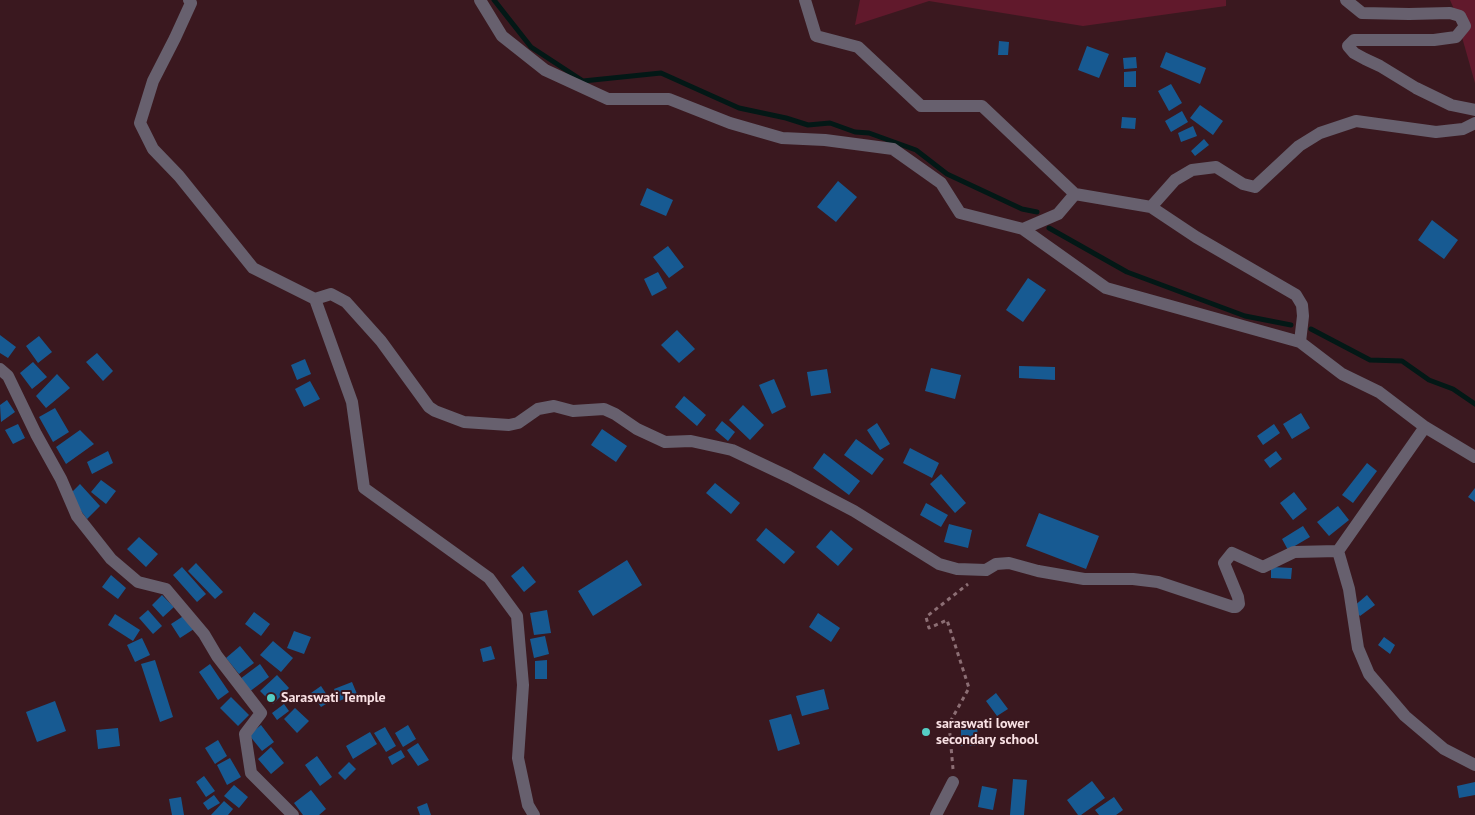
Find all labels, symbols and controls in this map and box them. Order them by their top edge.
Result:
place label: Saraswati Temple [281,690,386,706]
marker: Saraswati Temple [265,692,277,704]
place label: saraswati lower secondary school [936,716,1038,749]
marker: saraswati lower secondary school [920,726,932,738]

